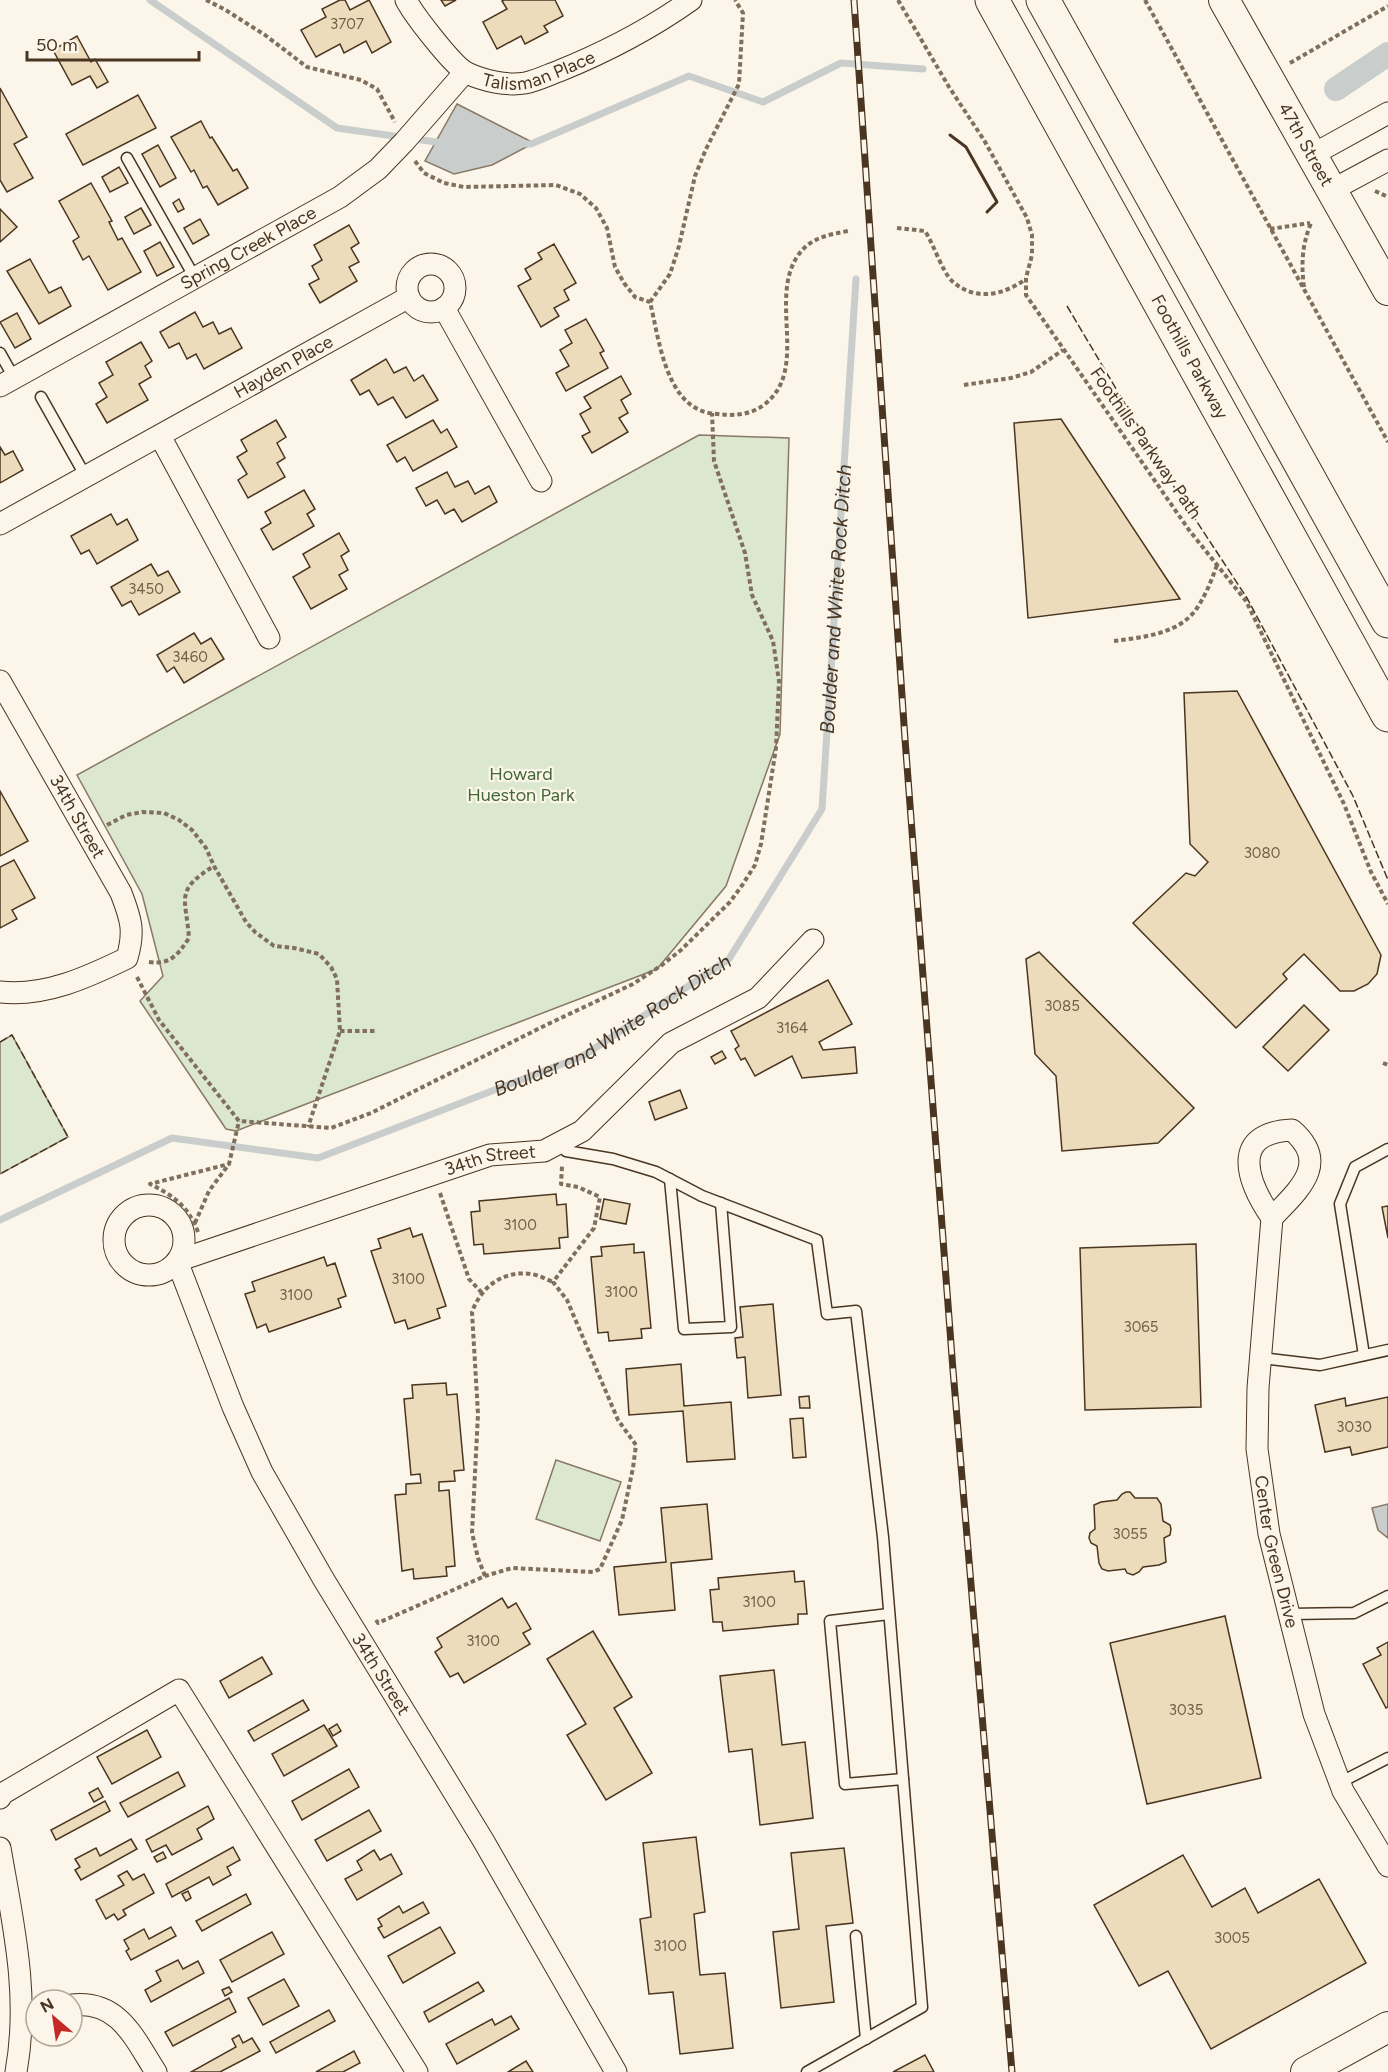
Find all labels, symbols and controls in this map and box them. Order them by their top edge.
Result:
house number: 3707 [330,15,364,33]
scale bar [27,24,200,62]
text: 50 m [36,34,78,56]
street label: Talisman Place [480,46,599,95]
street label: 47th Street [1273,99,1338,190]
street label: Spring Creek Place [176,201,320,295]
street label: Foothills Parkway [1146,291,1233,424]
street label: Hayden Place [230,330,337,403]
street label: Foothills Parkway Path [1085,363,1207,523]
water label: Boulder and White Rock Ditch [815,464,856,735]
house number: 3450 [128,580,164,598]
house number: 3460 [172,648,208,666]
park label: Howard Hueston Park [467,763,575,806]
street label: 34th Street [45,771,110,862]
house number: 3080 [1244,844,1280,862]
water label: Boulder and White Rock Ditch [490,949,736,1101]
house number: 3085 [1044,997,1080,1015]
house number: 3164 [776,1019,808,1037]
street label: 34th Street [442,1141,537,1181]
house number: 3100 [503,1216,537,1234]
house number: 3100 [391,1270,425,1288]
house number: 3100 [604,1283,638,1301]
house number: 3100 [279,1286,313,1304]
house number: 3065 [1124,1318,1158,1336]
house number: 3030 [1336,1418,1372,1436]
street label: Center Green Drive [1250,1474,1303,1630]
house number: 3055 [1112,1525,1148,1543]
house number: 3100 [742,1593,776,1611]
street label: 34th Street [347,1629,415,1719]
house number: 3100 [466,1632,500,1650]
house number: 3035 [1169,1701,1203,1719]
house number: 3005 [1214,1929,1250,1947]
house number: 3100 [653,1937,687,1955]
north arrow [24,1988,84,2048]
text: N [37,1994,57,2017]

